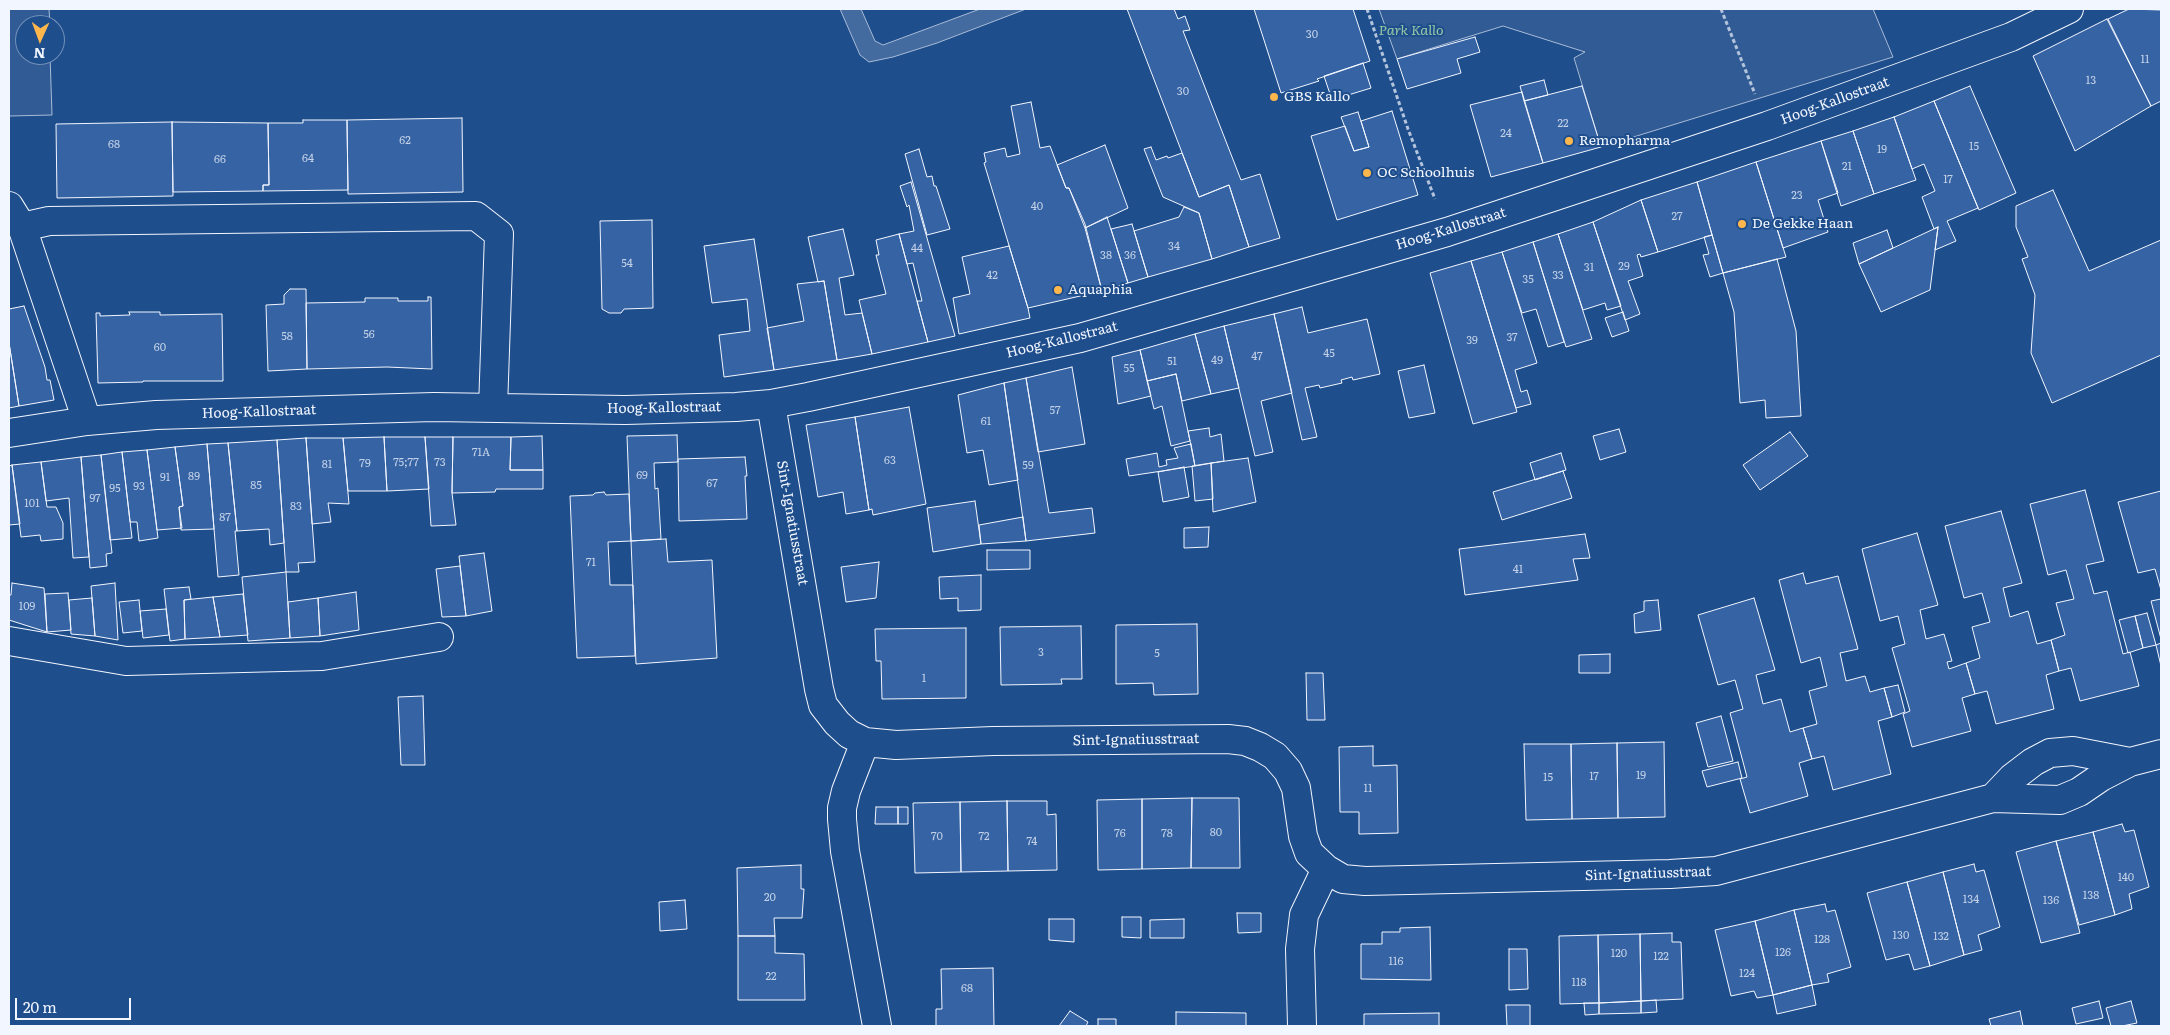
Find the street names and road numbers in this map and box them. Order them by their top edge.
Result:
street label: Hoog-Kallostraat [1778,74,1892,128]
street label: Hoog-Kallostraat [1394,204,1508,254]
street label: Hoog-Kallostraat [1004,318,1120,362]
street label: Hoog-Kallostraat [607,399,721,417]
street label: Hoog-Kallostraat [202,402,316,422]
street label: Sint-Ignatiusstraat [773,459,811,587]
street label: Sint-Ignatiusstraat [1073,730,1199,750]
street label: Sint-Ignatiusstraat [1585,863,1711,885]

